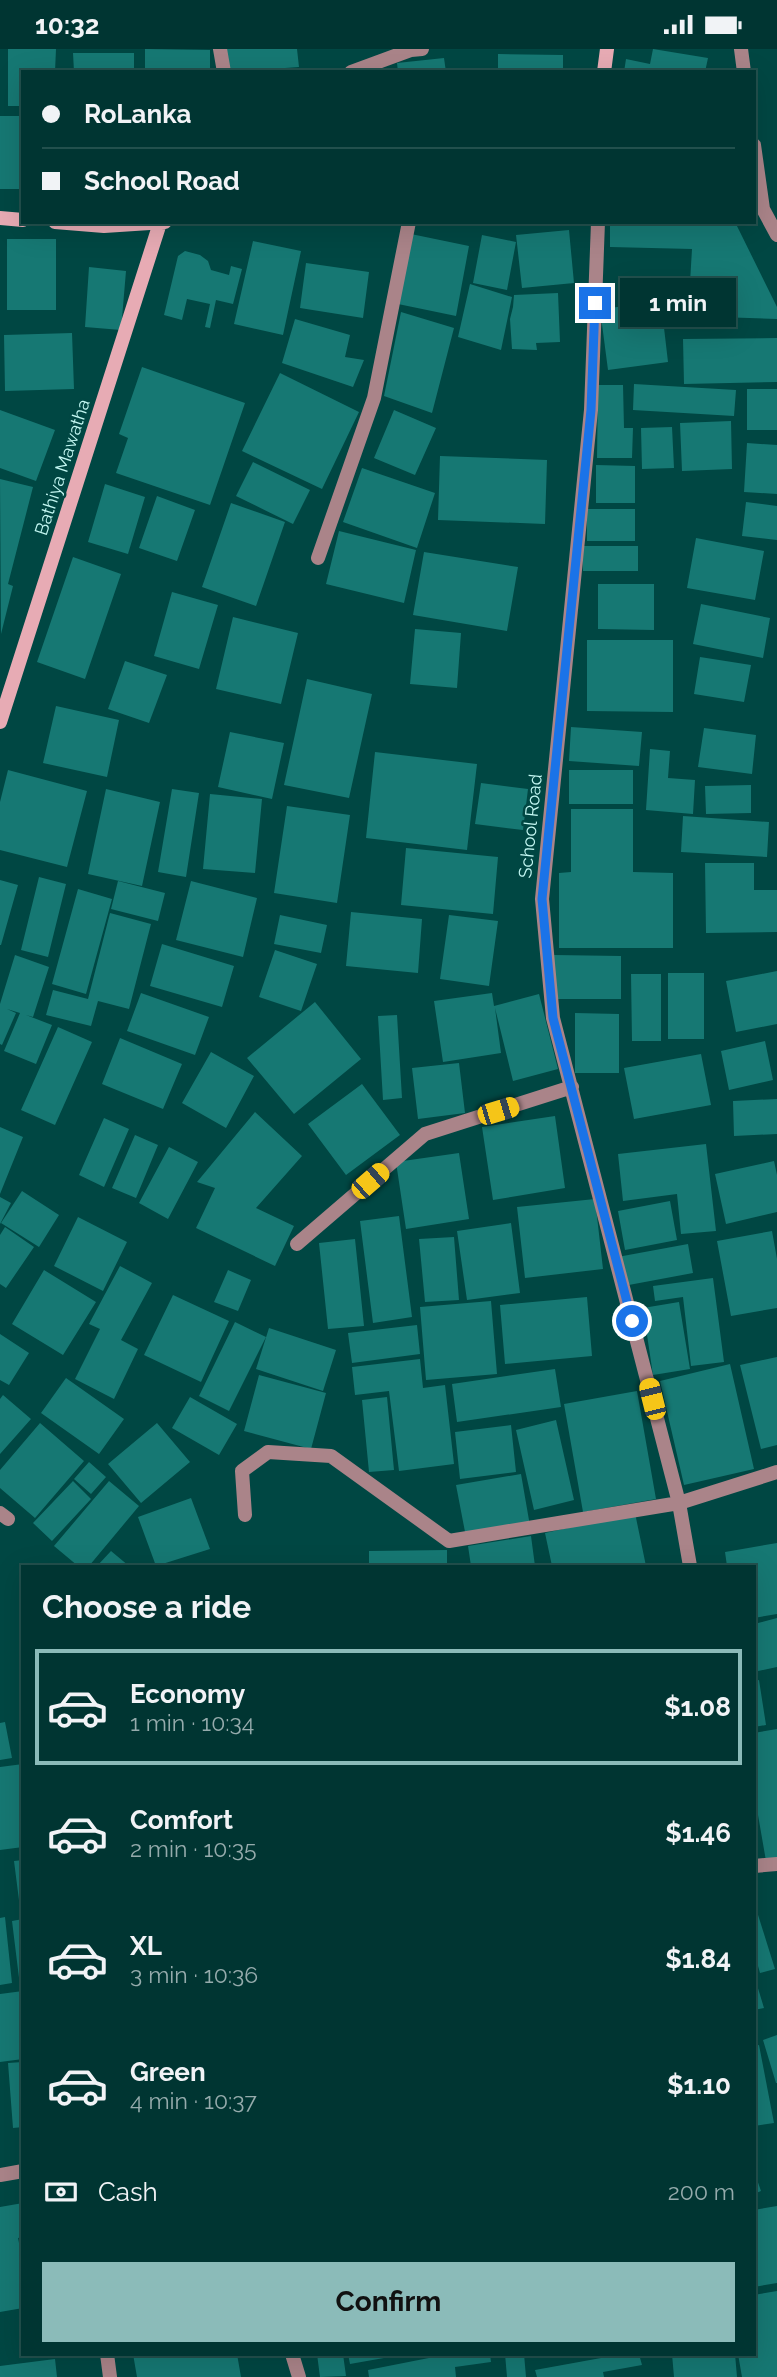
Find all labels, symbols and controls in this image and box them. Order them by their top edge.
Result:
text: 10:32 [35,10,99,40]
text: RoLanka [84,99,191,129]
text: School Road [84,166,240,196]
callout: 1 min [620,279,735,327]
route end [579,287,611,319]
text: 1 min [649,289,707,316]
street label: Bathiya Mawatha [30,396,94,538]
street label: School Road [514,773,546,879]
car [475,1095,522,1127]
car [348,1159,393,1203]
route start [616,1305,648,1337]
car [637,1376,668,1422]
text: Choose a ride [42,1588,251,1625]
icon: car [46,1676,109,1739]
text: Economy [130,1679,245,1709]
text: $1.08 [664,1692,731,1722]
text: 1 min · 10:34 [130,1709,254,1736]
icon: car [46,1802,109,1865]
text: Comfort [130,1805,233,1835]
text: $1.46 [665,1818,731,1848]
text: 2 min · 10:35 [130,1835,257,1862]
icon: car [46,1928,109,1991]
text: XL [130,1931,162,1961]
text: $1.84 [665,1944,731,1974]
text: 3 min · 10:36 [130,1961,258,1988]
icon: car [46,2054,109,2117]
text: Green [130,2057,206,2087]
text: $1.10 [667,2070,731,2100]
text: 4 min · 10:37 [130,2087,257,2114]
icon: cash [42,2173,80,2211]
text: Cash [98,2177,158,2207]
text: 200 m [668,2178,735,2205]
button: Confirm [42,2262,735,2342]

